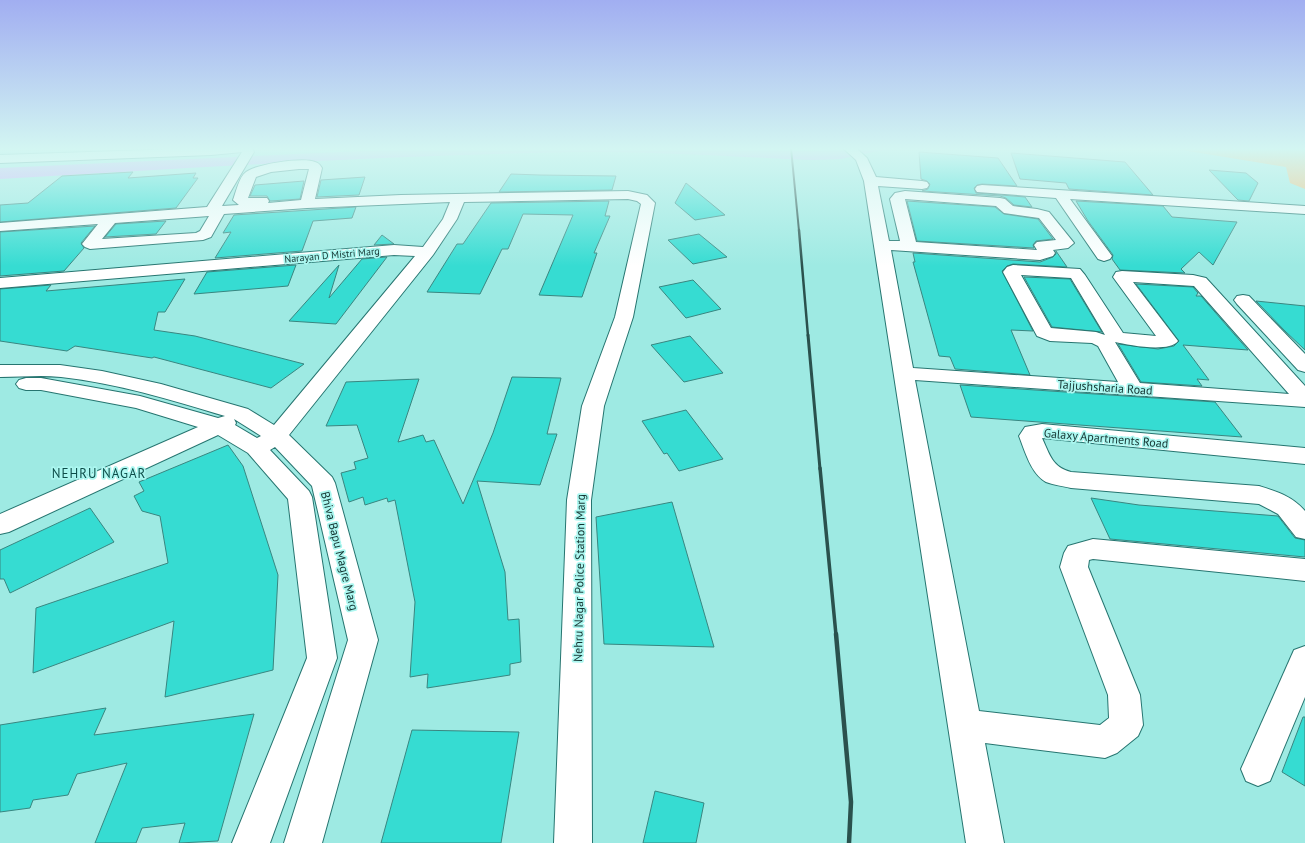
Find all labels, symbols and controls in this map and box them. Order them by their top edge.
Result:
street label: Narayan D Mistri Marg [284,244,380,266]
street label: Tajjushsharia Road [1057,376,1153,398]
street label: Galaxy Apartments Road [1043,425,1169,451]
district label: NEHRU NAGAR [52,465,146,482]
street label: Bhiva Bapu Magre Marg [318,490,362,612]
street label: Nehru Nagar Police Station Marg [570,494,588,662]

